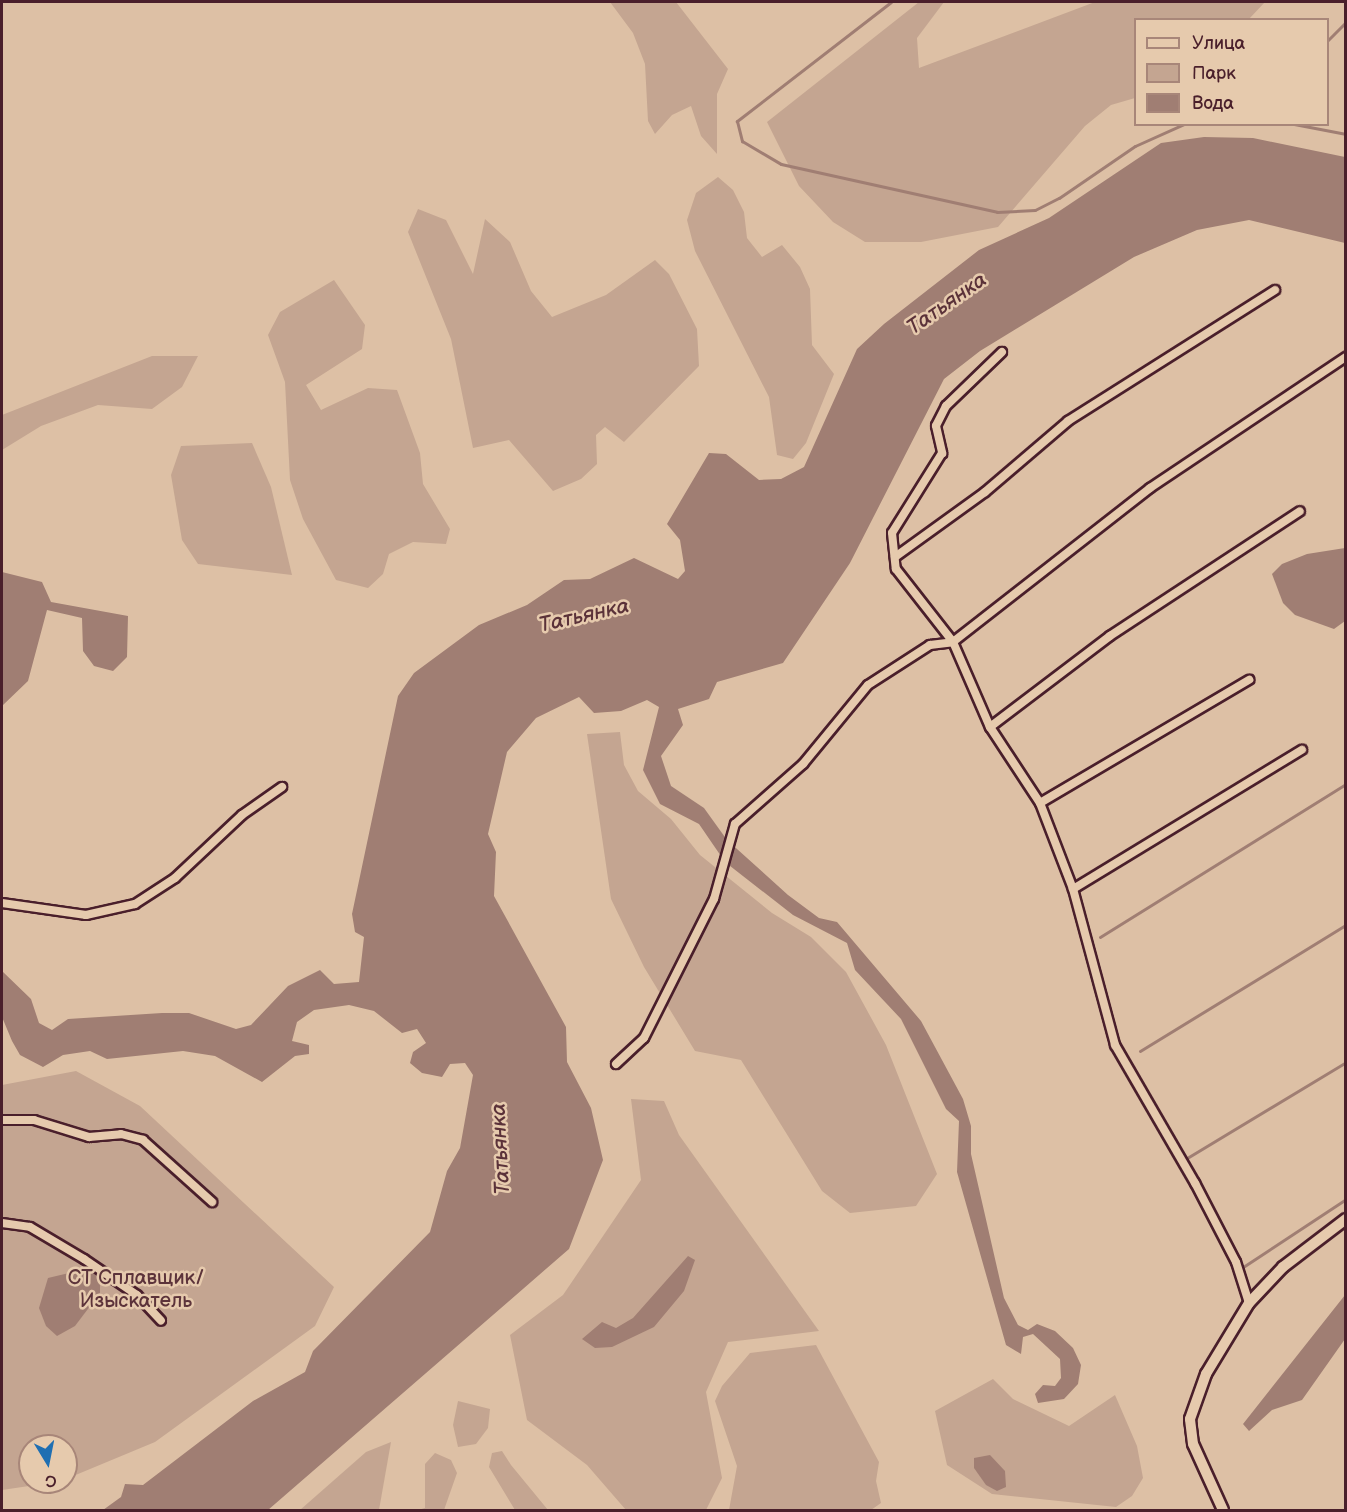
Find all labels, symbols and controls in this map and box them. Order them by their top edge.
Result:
legend [1134,18,1329,126]
text: Улица [1192,33,1245,54]
text: Парк [1192,63,1236,84]
text: Вода [1192,93,1234,114]
water label: Татьянка [902,267,992,341]
water label: Татьянка [536,593,632,639]
water label: Татьянка [486,1102,516,1196]
park label: СТ Сплавщик/ Изыскатель [68,1266,204,1313]
north arrow [18,1434,78,1494]
text: С [44,1470,58,1491]

